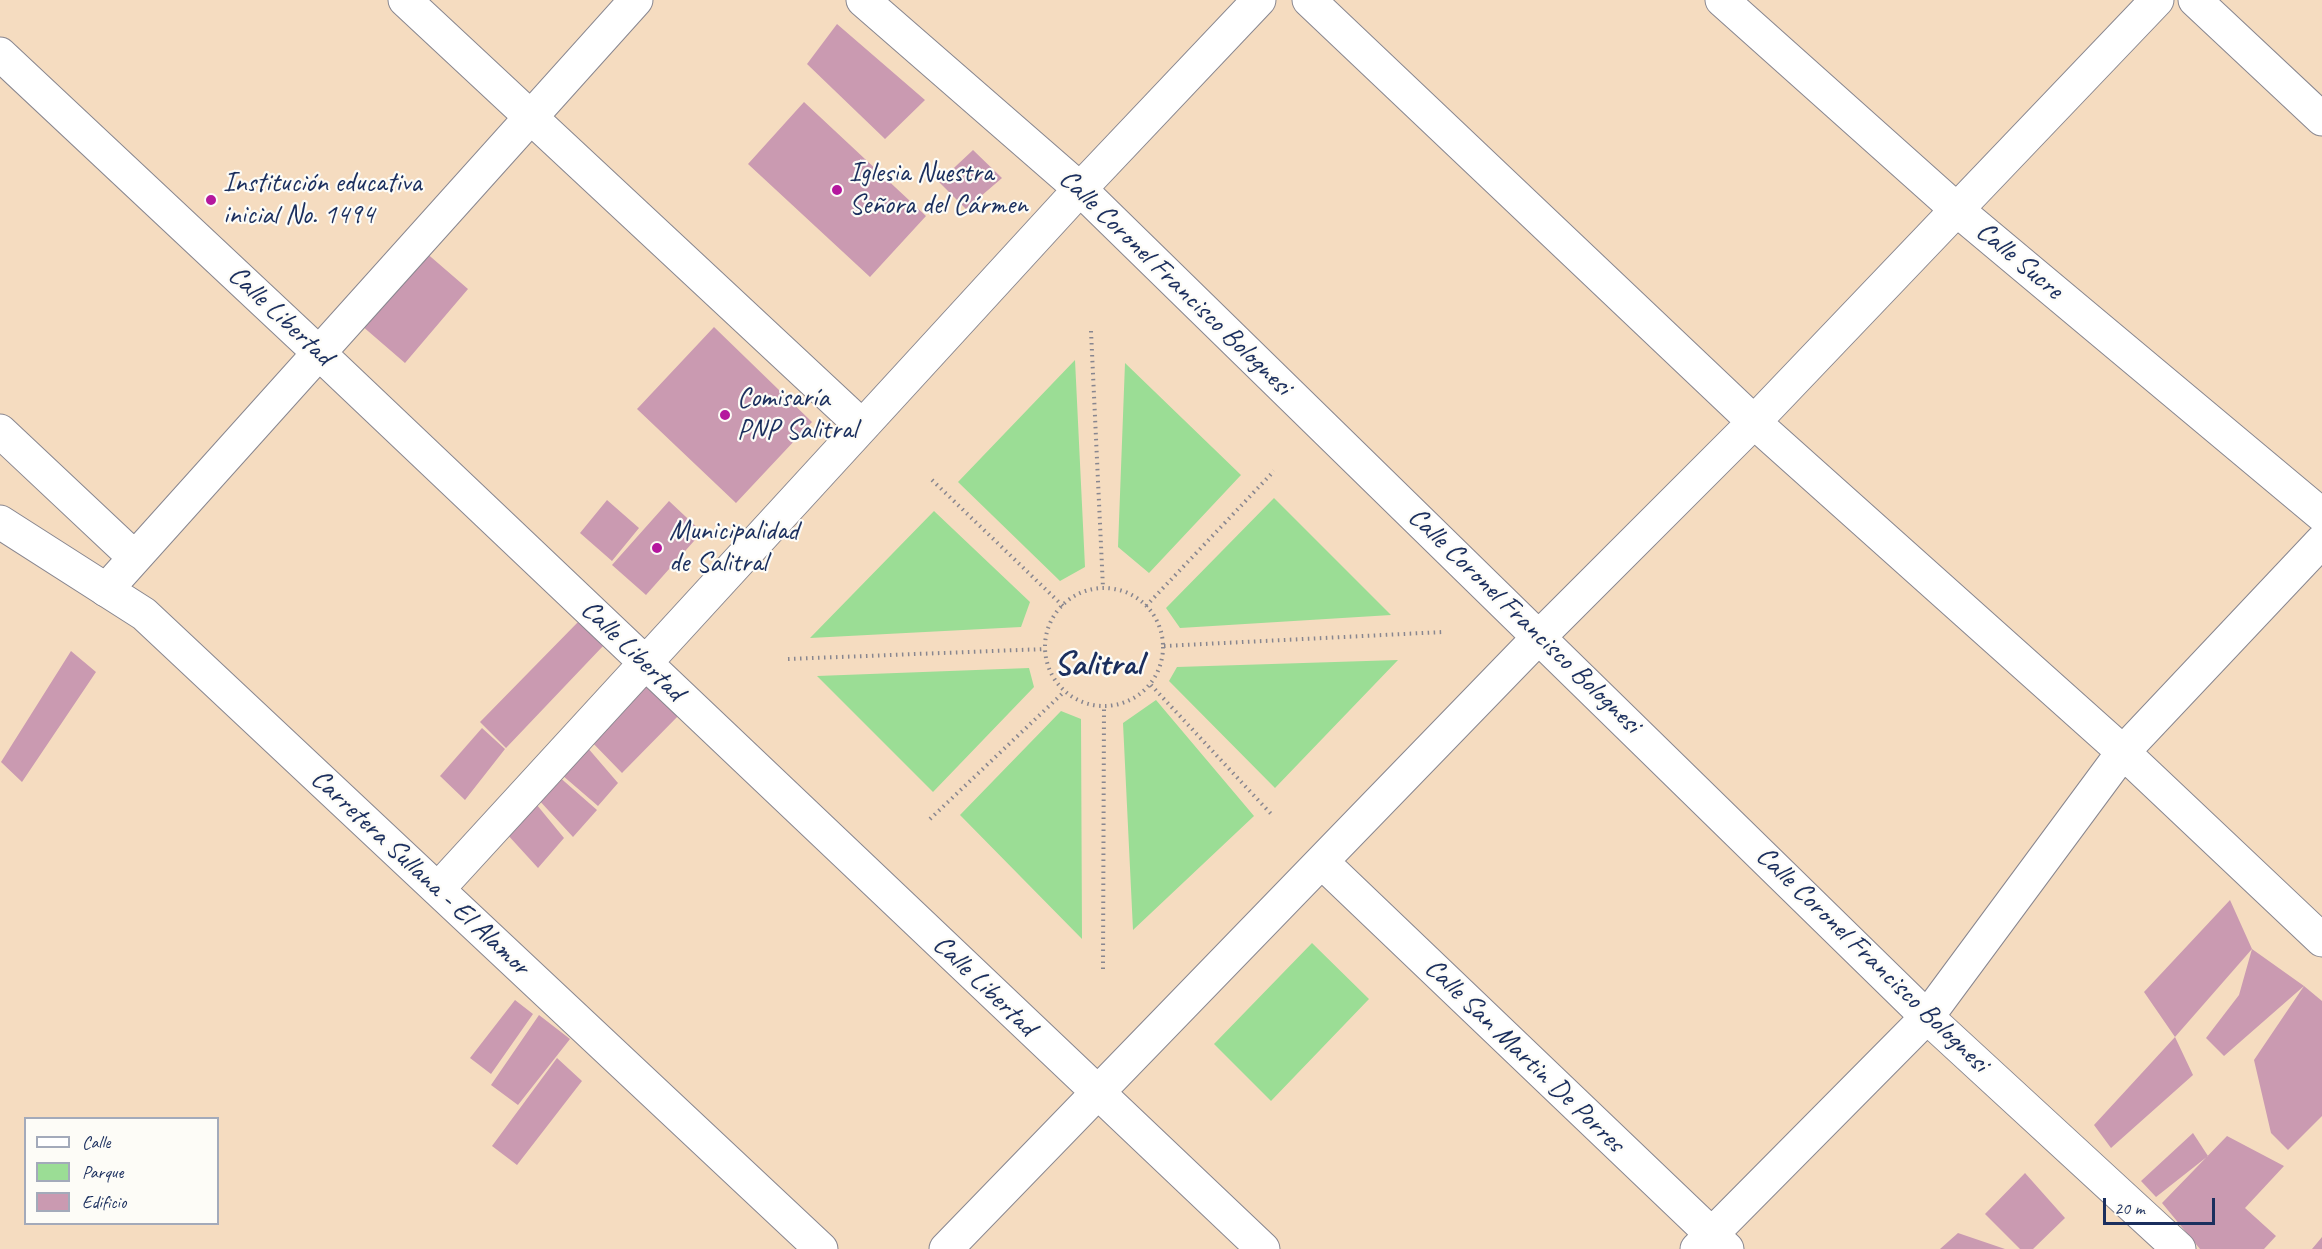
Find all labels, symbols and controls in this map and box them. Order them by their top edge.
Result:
place label: Iglesia Nuestra Señora del Cármen [849,157,1028,223]
street label: Calle Coronel Francisco Bolognesi [1051,163,1299,403]
place label: Institución educativa inicial No. 1494 [223,167,422,233]
marker: Iglesia Nuestra Señora del Cármen [830,183,844,197]
marker: Institución educativa inicial No. 1494 [204,193,218,207]
street label: Calle Sucre [1969,215,2069,307]
street label: Calle Libertad [221,259,339,373]
place label: Comisaría PNP Salitral [737,382,857,448]
marker: Comisaría PNP Salitral [718,408,732,422]
street label: Calle Coronel Francisco Bolognesi [1400,501,1648,741]
place label: Municipalidad de Salitral [669,515,798,581]
marker: Municipalidad de Salitral [650,541,664,555]
street label: Calle Libertad [573,593,691,709]
district label: Salitral [1054,645,1142,685]
street label: Carretera Sullana - El Alamor [303,763,537,983]
street label: Calle Coronel Francisco Bolognesi [1748,840,1996,1080]
street label: Calle Libertad [925,928,1043,1044]
street label: Calle San Martin De Porres [1417,952,1631,1160]
legend [24,1117,219,1225]
text: Calle [82,1131,110,1153]
text: Parque [82,1161,123,1183]
scale bar [2106,1186,2218,1224]
text: Edificio [82,1191,126,1213]
text: 20 m [2114,1197,2145,1219]

